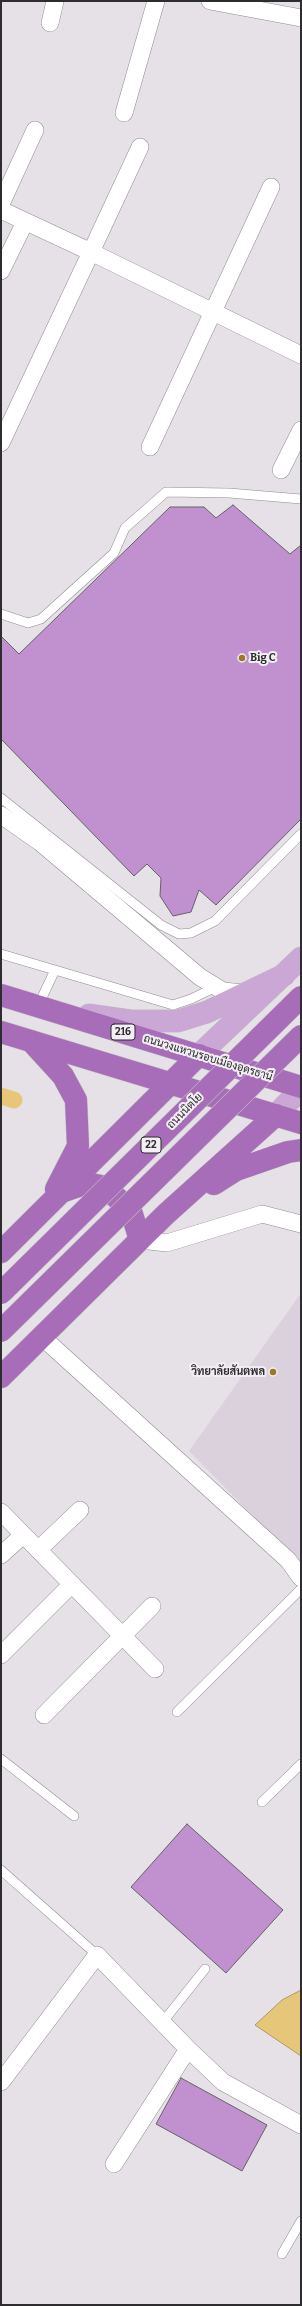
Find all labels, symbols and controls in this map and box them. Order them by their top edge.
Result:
place label: Big C [250,651,276,665]
marker: Big C [237,653,247,663]
road number: 216 [111,1024,135,1040]
street label: ถนนวงแหวนรอบเมืองอุดรธานี [142,1032,274,1084]
street label: ถนนนิตโย [165,1091,205,1131]
road number: 22 [141,1137,161,1153]
place label: วิทยาลัยสันตพล [191,1365,265,1379]
marker: วิทยาลัยสันตพล [268,1367,278,1377]

